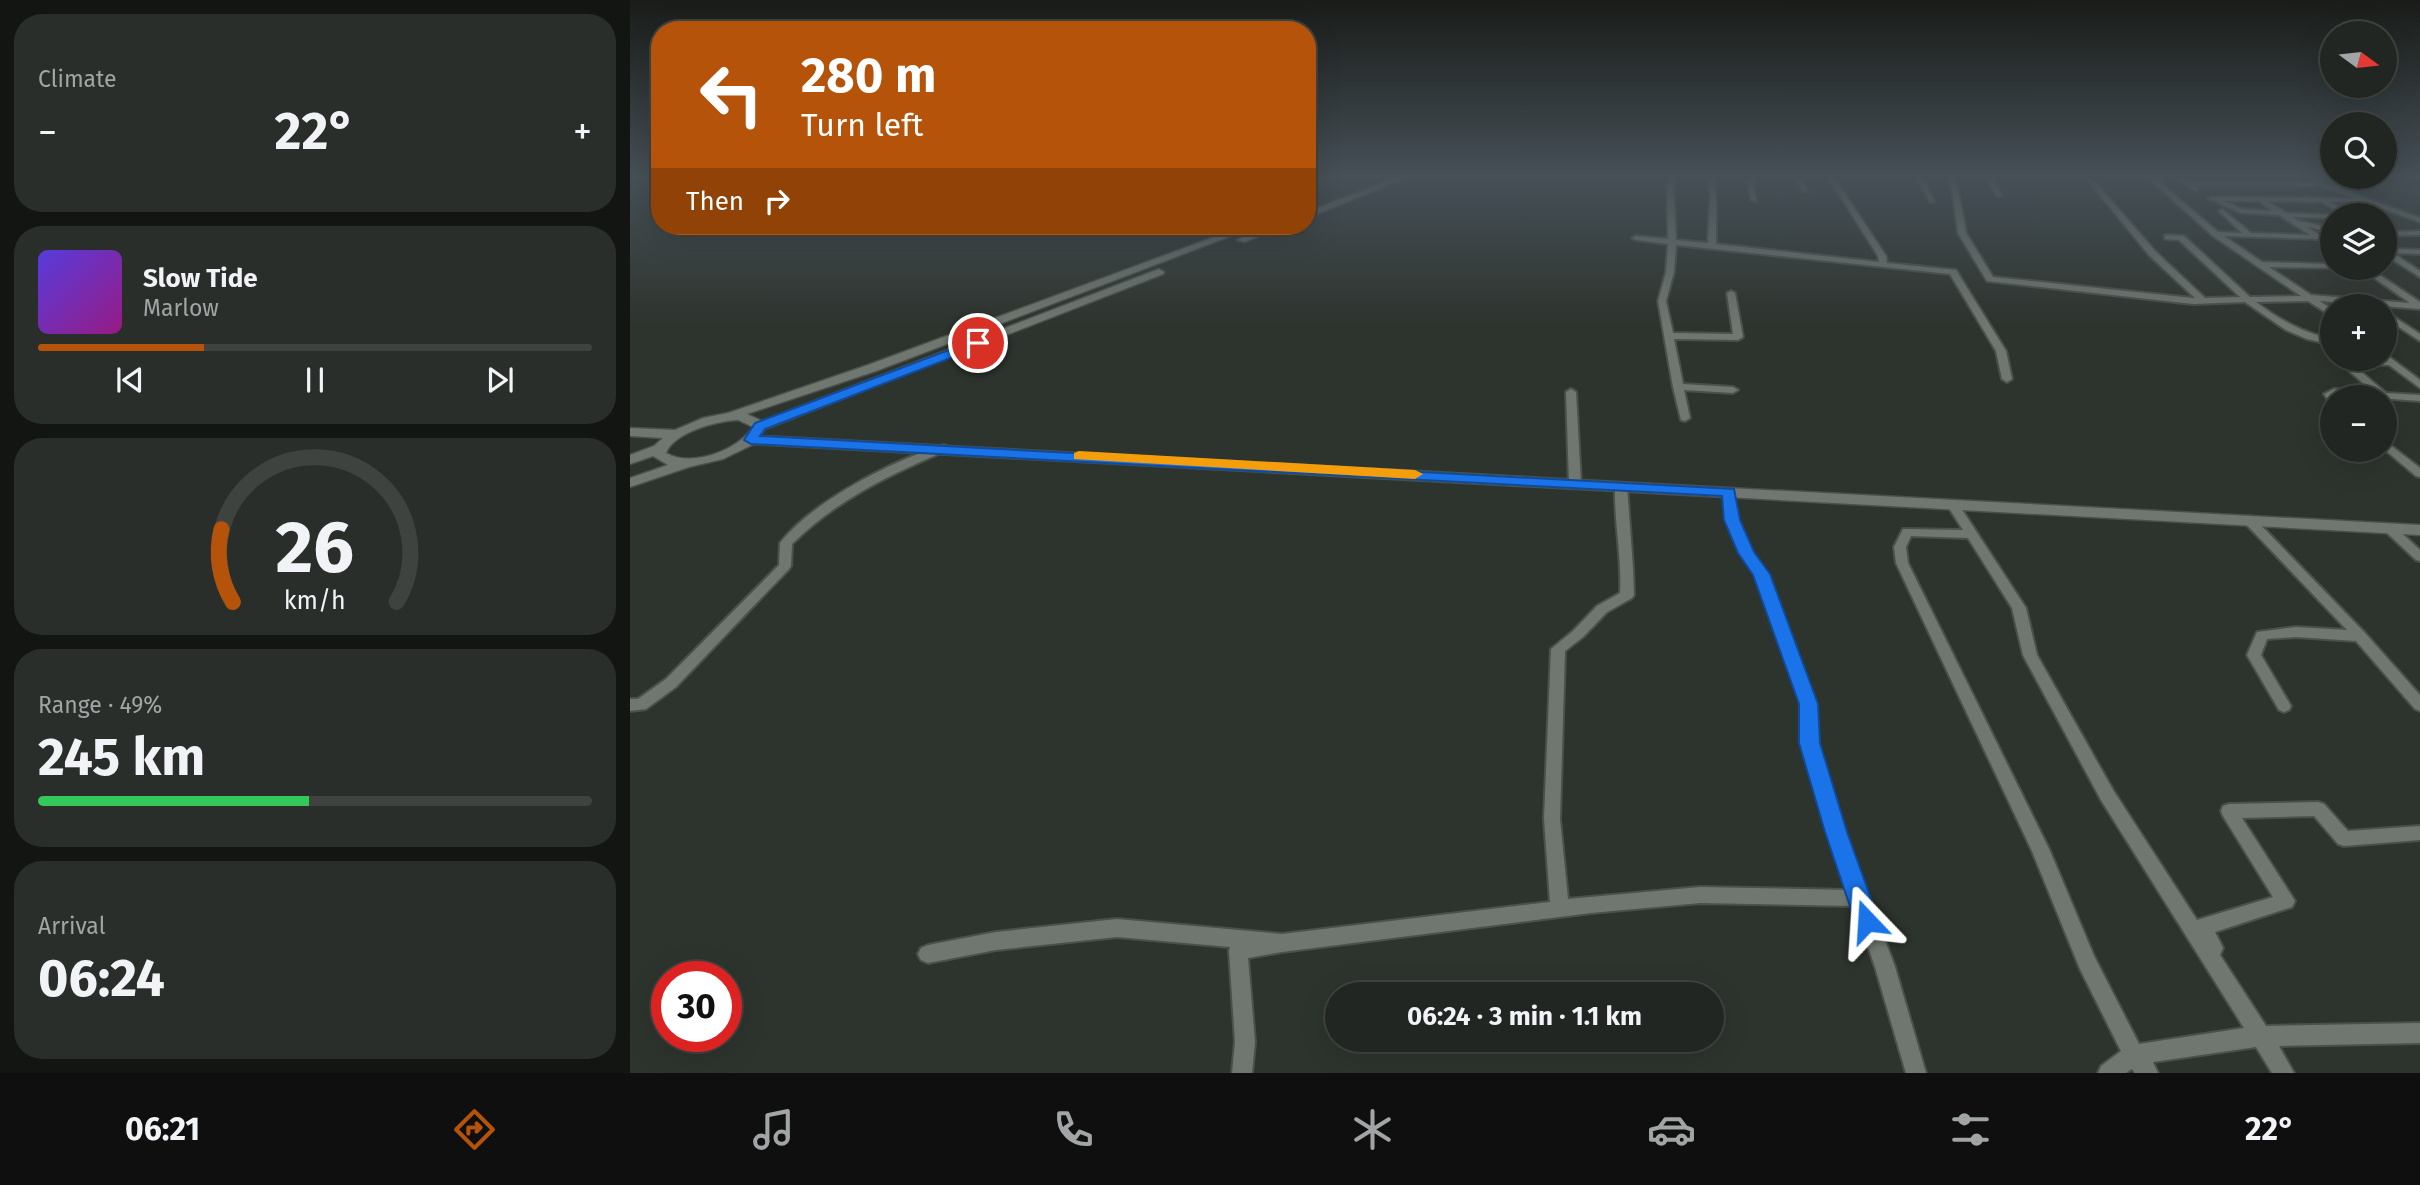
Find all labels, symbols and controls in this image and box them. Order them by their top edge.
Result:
north arrow [2320,21,2398,98]
map controls [2320,21,2397,462]
text: 280 m [801,46,937,105]
icon: left [686,49,777,140]
text: Climate [38,65,117,93]
text: 22° [275,100,355,163]
text: Turn left [801,106,923,144]
text: − [38,109,57,155]
text: + [573,109,592,155]
button: search [2320,112,2397,189]
icon: right [758,182,796,220]
text: Then [686,186,744,217]
button: layers [2320,203,2397,280]
text: Slow Tide [143,263,258,294]
text: Marlow [143,294,219,322]
button: + [2320,294,2397,371]
pin [948,313,1008,373]
icon: arrive [959,324,997,362]
icon: previous [111,361,149,399]
icon: pause [296,361,334,399]
icon: next [481,361,519,399]
button: − [2320,385,2397,462]
text: 26 [276,505,354,592]
text: km/h [284,586,346,616]
text: Range · 49% [38,691,162,719]
text: 245 km [38,726,205,789]
position arrow [1830,884,1904,958]
text: Arrival [38,912,105,940]
text: 06:24 [38,947,165,1010]
speed limit sign: 30 [651,961,742,1052]
text: 06:24 · 3 min · 1.1 km [1407,1001,1642,1032]
icon: directions [450,1105,499,1154]
icon: music [749,1105,798,1154]
icon: phone [1049,1105,1098,1154]
icon: climate [1348,1105,1397,1154]
icon: car [1647,1105,1696,1154]
icon: filters [1946,1105,1995,1154]
text: 06:21 [125,1110,200,1148]
text: 22° [2245,1110,2295,1148]

